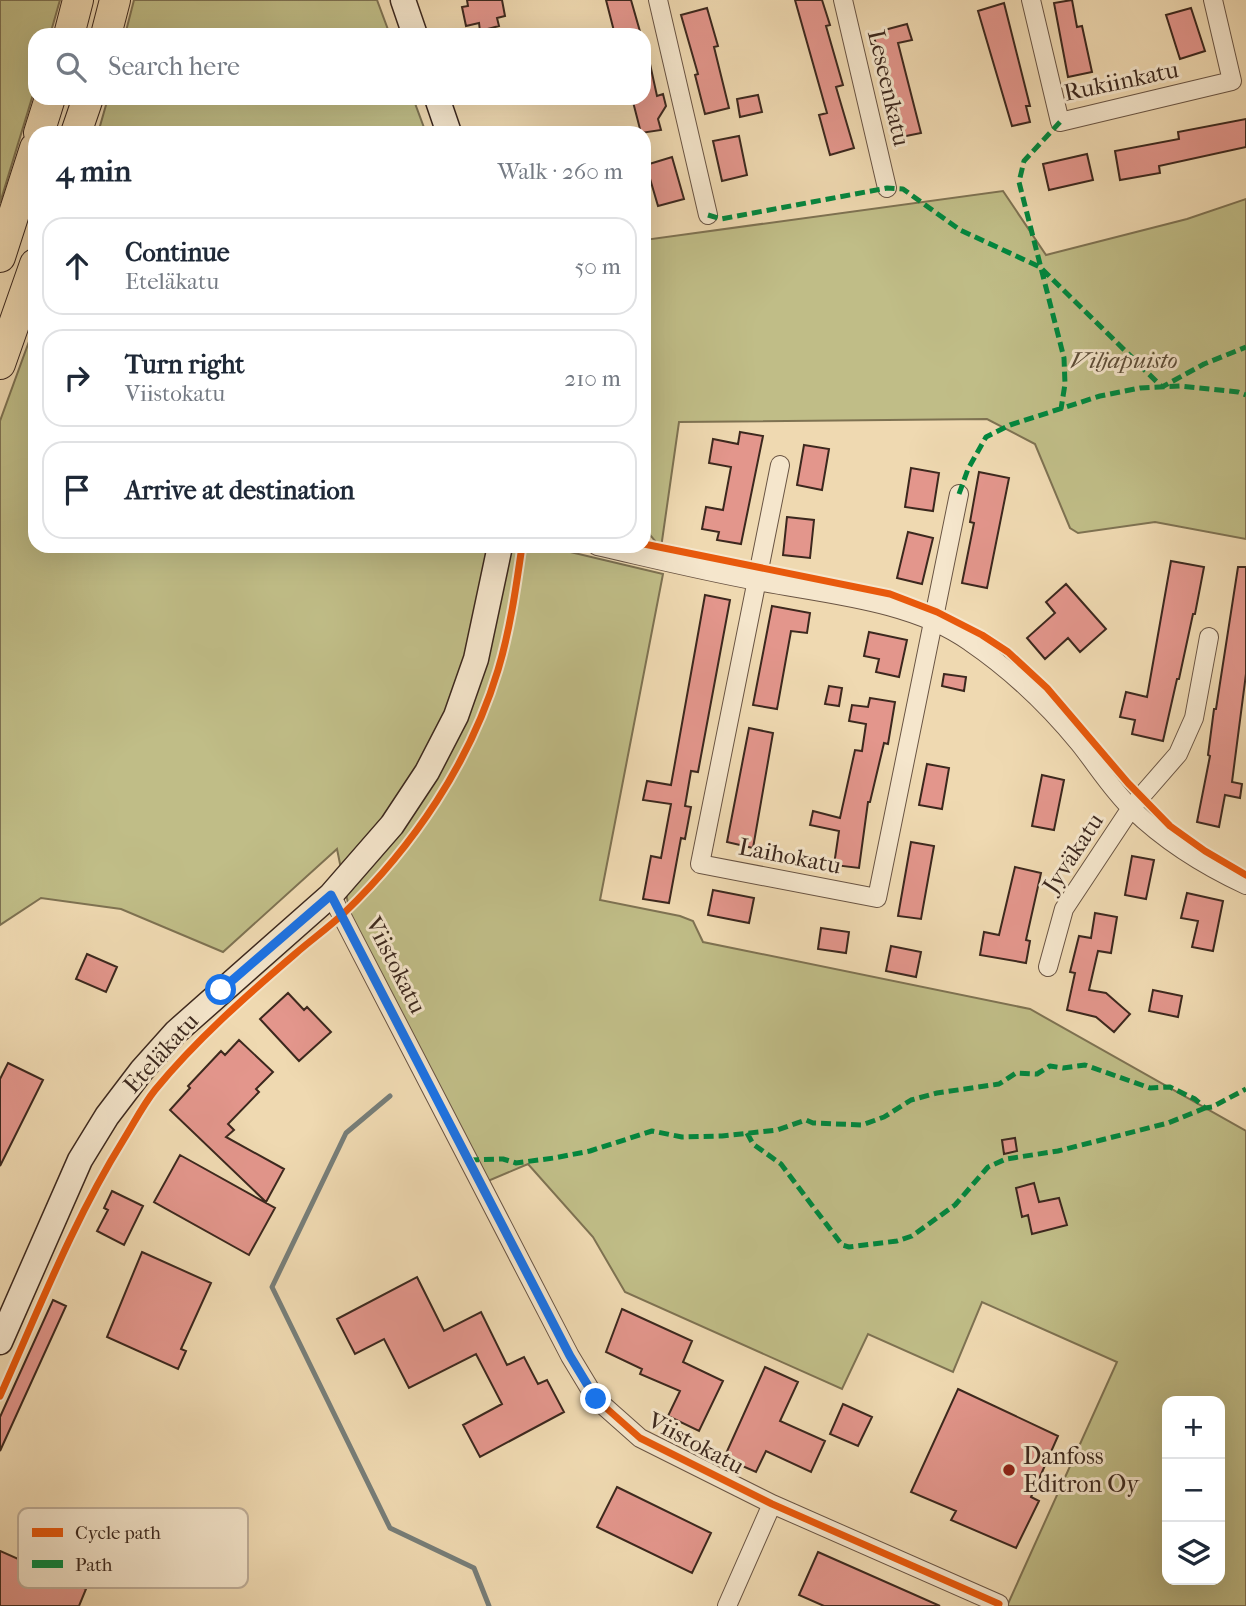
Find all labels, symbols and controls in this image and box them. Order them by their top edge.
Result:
street label: Leseenkatu [862,27,916,149]
search box [28,28,651,105]
icon: search [52,48,90,86]
text: Search here [108,51,240,82]
street label: Rukiinkatu [1061,55,1181,107]
text: 4 min [56,154,131,189]
text: Walk · 260 m [498,158,623,185]
text: Continue [125,237,230,268]
icon: ahead [58,247,96,285]
text: 50 m [574,253,621,280]
text: Eteläkatu [125,268,219,295]
park label: Viljapuisto [1070,346,1178,374]
text: Turn right [125,349,245,380]
icon: right [58,359,96,397]
text: 210 m [564,365,621,392]
text: Viistokatu [125,380,225,407]
icon: arrive [58,471,96,509]
text: Arrive at destination [125,475,355,506]
street label: Jyväkatu [1036,807,1109,900]
street label: Laihokatu [736,832,844,880]
street label: Viistokatu [359,911,432,1018]
route start [205,974,236,1005]
street label: Eteläkatu [118,1007,205,1099]
route end [580,1383,611,1414]
map controls [1162,1396,1225,1585]
button: + [1162,1396,1225,1459]
street label: Viistokatu [642,1406,749,1480]
place label: Danfoss Editron Oy [1023,1442,1140,1498]
button: − [1162,1459,1225,1522]
marker: Danfoss Editron Oy [1001,1462,1017,1478]
legend [18,1508,248,1588]
text: Cycle path [75,1522,161,1544]
button: layers [1162,1522,1225,1585]
text: Path [75,1554,113,1576]

